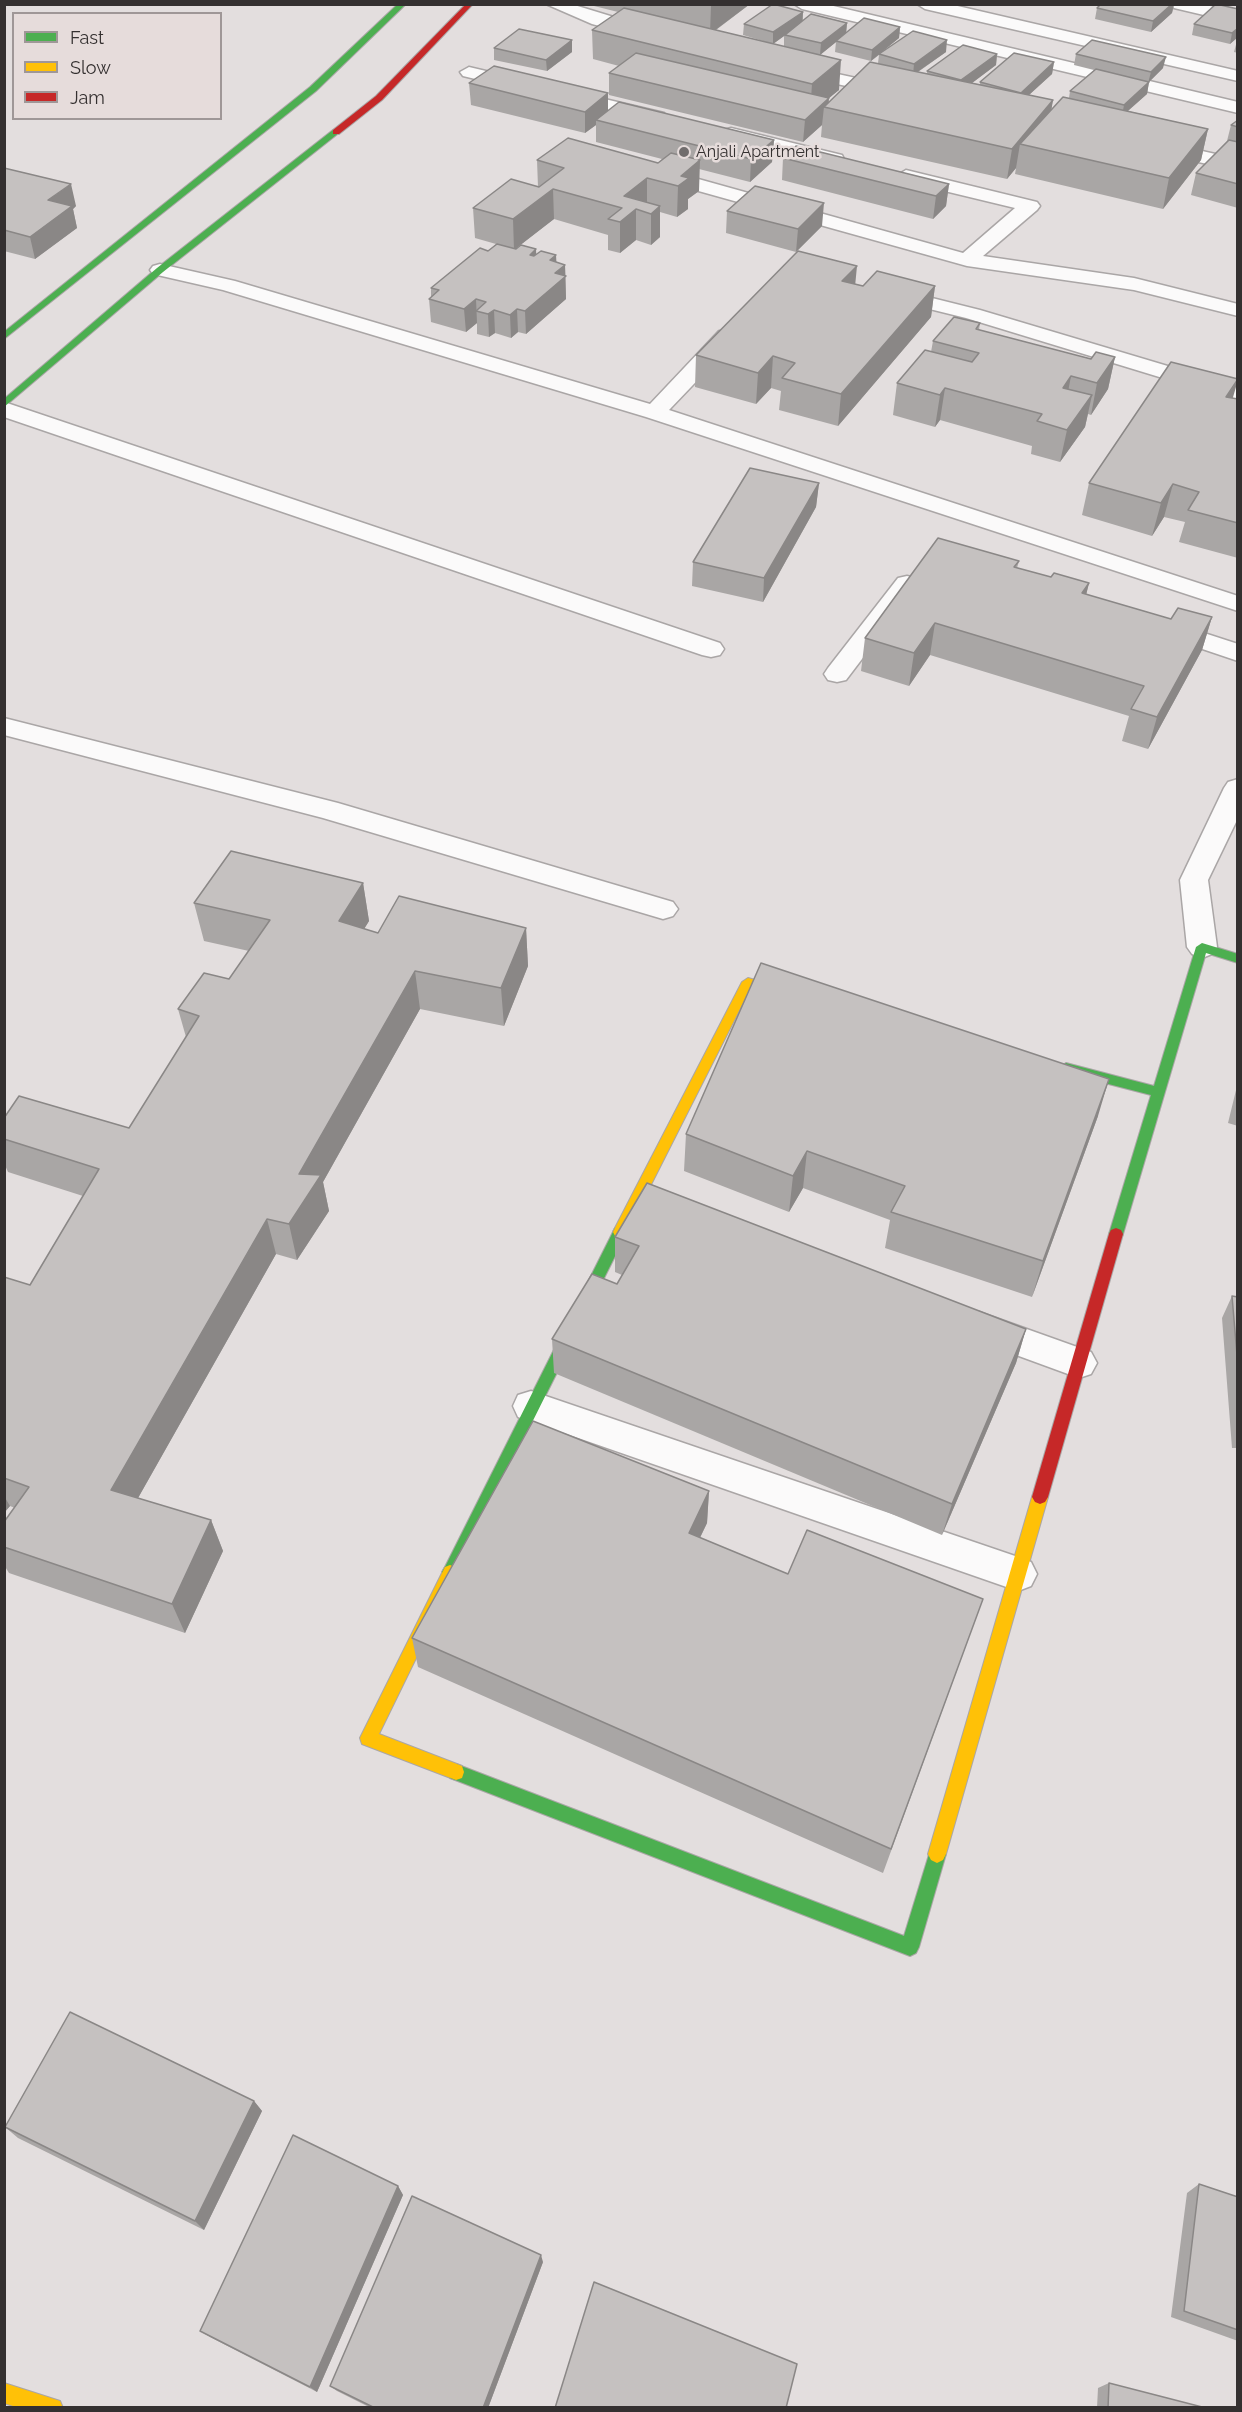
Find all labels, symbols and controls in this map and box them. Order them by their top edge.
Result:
legend [12,12,222,120]
text: Fast [70,27,104,48]
text: Slow [70,57,111,78]
text: Jam [70,87,105,108]
place label: Anjali Apartment [696,142,819,162]
marker: Anjali Apartment [677,145,691,159]

